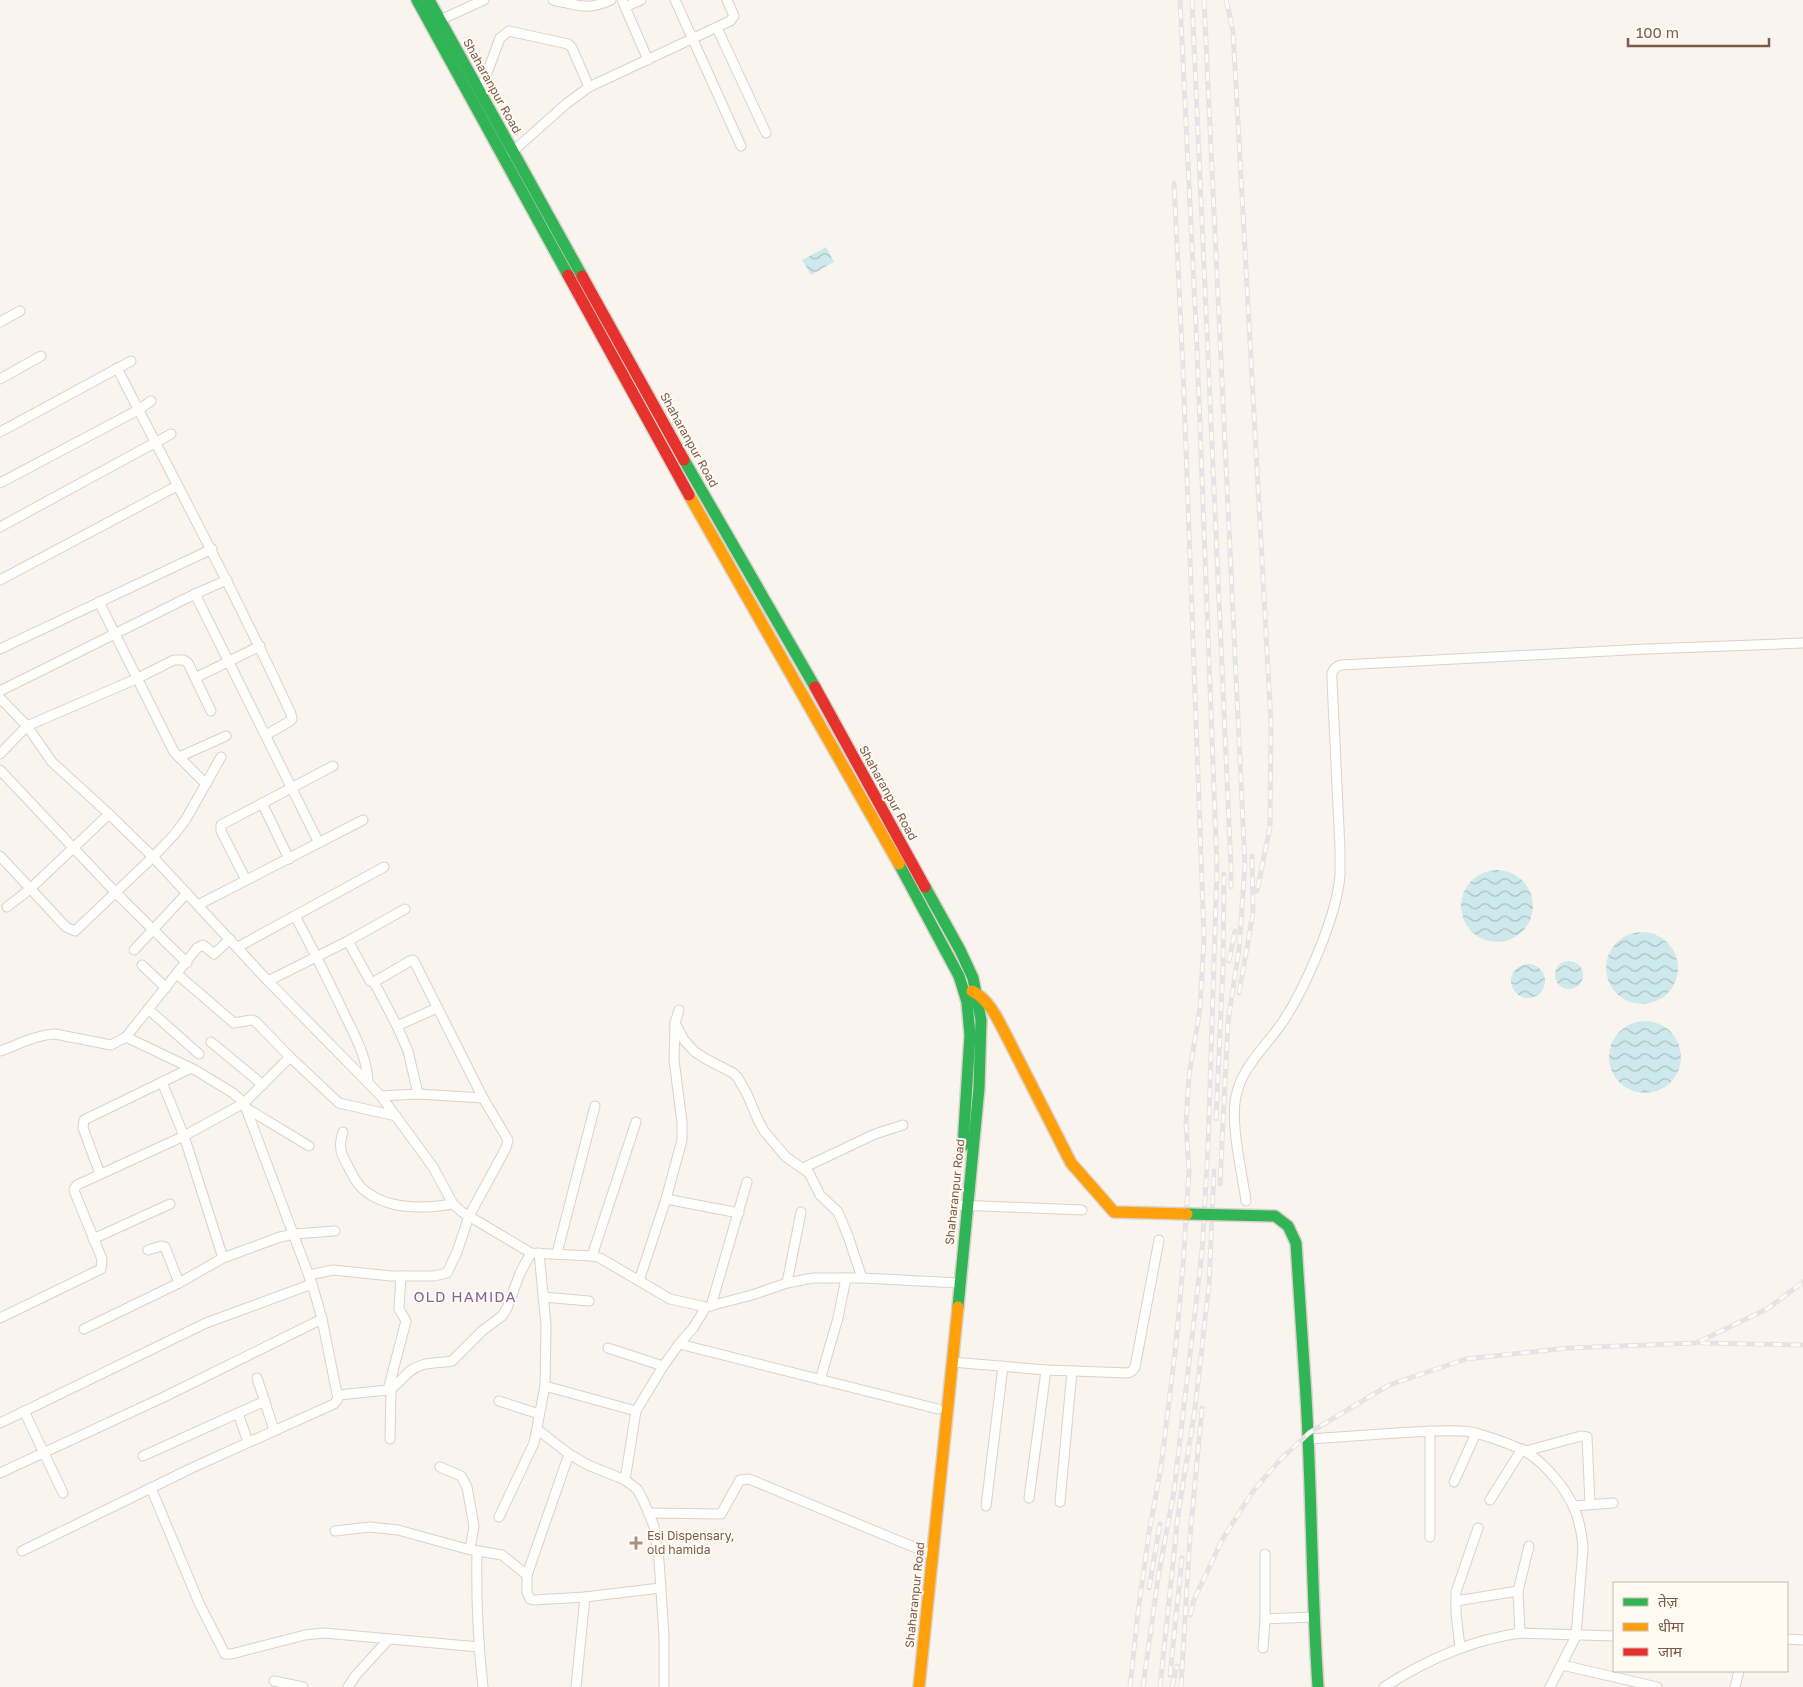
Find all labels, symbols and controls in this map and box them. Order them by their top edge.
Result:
scale bar [1628,15,1769,47]
text: 100 m [1636,23,1679,41]
street label: Shaharanpur Road [460,36,525,136]
street label: Shaharanpur Road [657,390,722,490]
street label: Shaharanpur Road [856,743,921,843]
street label: Shaharanpur Road [941,1138,968,1246]
district label: OLD HAMIDA [413,1287,517,1305]
place label: Esi Dispensary, old hamida [647,1528,734,1557]
marker: Esi Dispensary, old hamida [629,1536,643,1550]
street label: Shaharanpur Road [901,1541,928,1649]
legend [1613,1582,1788,1672]
text: तेज़ [1658,1592,1679,1610]
text: धीमा [1658,1617,1685,1635]
text: जाम [1658,1642,1683,1660]

